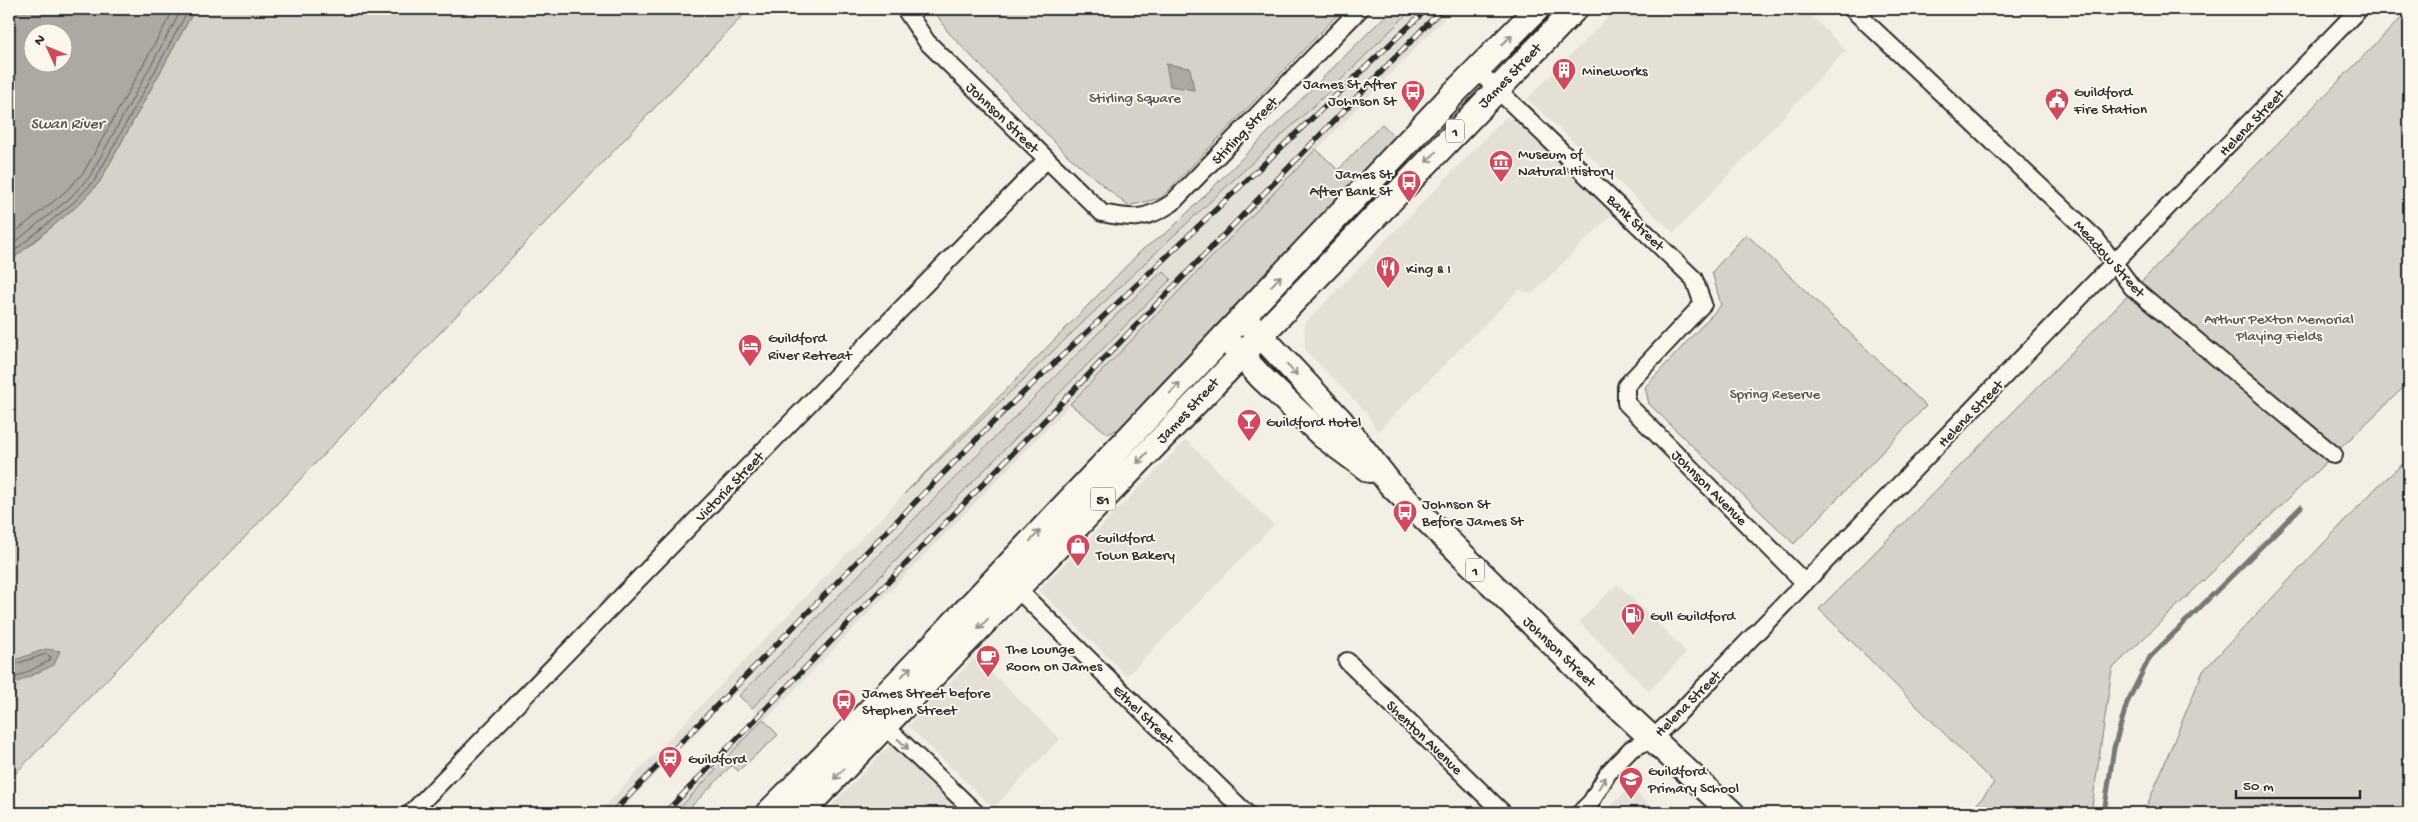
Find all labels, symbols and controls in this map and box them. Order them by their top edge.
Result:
north arrow [22,22,72,72]
text: N [31,32,50,50]
one-way arrow [1501,33,1513,46]
street label: James Street [1475,39,1547,113]
building icon: Mineworks [1551,57,1577,91]
place label: Mineworks [1582,63,1648,81]
place label: James St After Johnson St [1303,76,1398,111]
street label: Johnson Street [961,79,1043,159]
bus stop icon: James St After Johnson St [1400,79,1426,113]
place label: Guildford Fire Station [2073,84,2147,119]
street label: Helena Street [2216,85,2290,161]
public building icon: Guildford Fire Station [2044,87,2070,121]
park label: Stirling Square [1089,90,1181,108]
street label: Stirling Street [1209,92,1284,169]
water label: Swan River [31,116,107,135]
road number: 1 [1446,120,1464,142]
place label: Museum of Natural History [1518,146,1614,181]
museum icon: Museum of Natural History [1488,149,1514,183]
one-way arrow [1425,150,1437,163]
place label: James St After Bank St [1309,166,1394,201]
bus stop icon: James St After Bank St [1396,169,1422,203]
street label: Bank Street [1601,191,1669,257]
street label: Meadow Street [2069,217,2149,303]
restaurant icon: King & I [1375,255,1401,289]
place label: King & I [1406,261,1451,279]
one-way arrow [1270,275,1282,287]
park label: Arthur Pexton Memorial Playing Fields [2204,311,2354,346]
place label: Guildford River Retreat [768,330,853,365]
hotel icon: Guildford River Retreat [737,333,763,367]
one-way arrow [1286,364,1298,377]
street label: James Street [1153,373,1225,448]
street label: Helena Street [1935,376,2009,452]
one-way arrow [1169,382,1181,395]
park label: Spring Reserve [1730,386,1821,404]
bar icon: Guildford Hotel [1236,408,1262,442]
place label: Guildford Hotel [1266,414,1361,432]
street label: Victoria Street [692,447,770,527]
street label: Johnson Avenue [1667,447,1750,530]
one-way arrow [1136,451,1148,464]
road number: 51 [1090,488,1116,510]
place label: Johnson St Before James St [1421,496,1525,531]
bus stop icon: Johnson St Before James St [1392,499,1418,533]
one-way arrow [1029,530,1041,543]
place label: Guildford Town Bakery [1095,530,1176,565]
shop icon: Guildford Town Bakery [1065,533,1091,567]
road number: 1 [1466,558,1484,582]
fuel station icon: Gull Guildford [1620,602,1646,636]
place label: Gull Guildford [1650,608,1736,626]
street label: Johnson Street [1518,613,1600,693]
one-way arrow [978,618,990,630]
place label: The Lounge Room on James [1005,641,1103,676]
cafe icon: The Lounge Room on James [975,644,1001,678]
one-way arrow [900,666,912,679]
street label: Helena Street [1652,666,1727,741]
street label: Ethel Street [1108,682,1178,750]
place label: James Street before Stephen Street [862,685,991,720]
bus stop icon: James Street before Stephen Street [831,688,857,722]
street label: Shenton Avenue [1382,697,1466,780]
one-way arrow [897,738,910,750]
station icon: Guildford [657,745,683,779]
place label: Guildford [688,751,748,769]
place label: Guildford Primary School [1647,763,1739,798]
school or university icon: Guildford Primary School [1618,766,1644,800]
scale bar [2236,767,2359,799]
one-way arrow [833,768,845,780]
one-way arrow [1598,776,1608,790]
text: 50 m [2243,778,2274,796]

